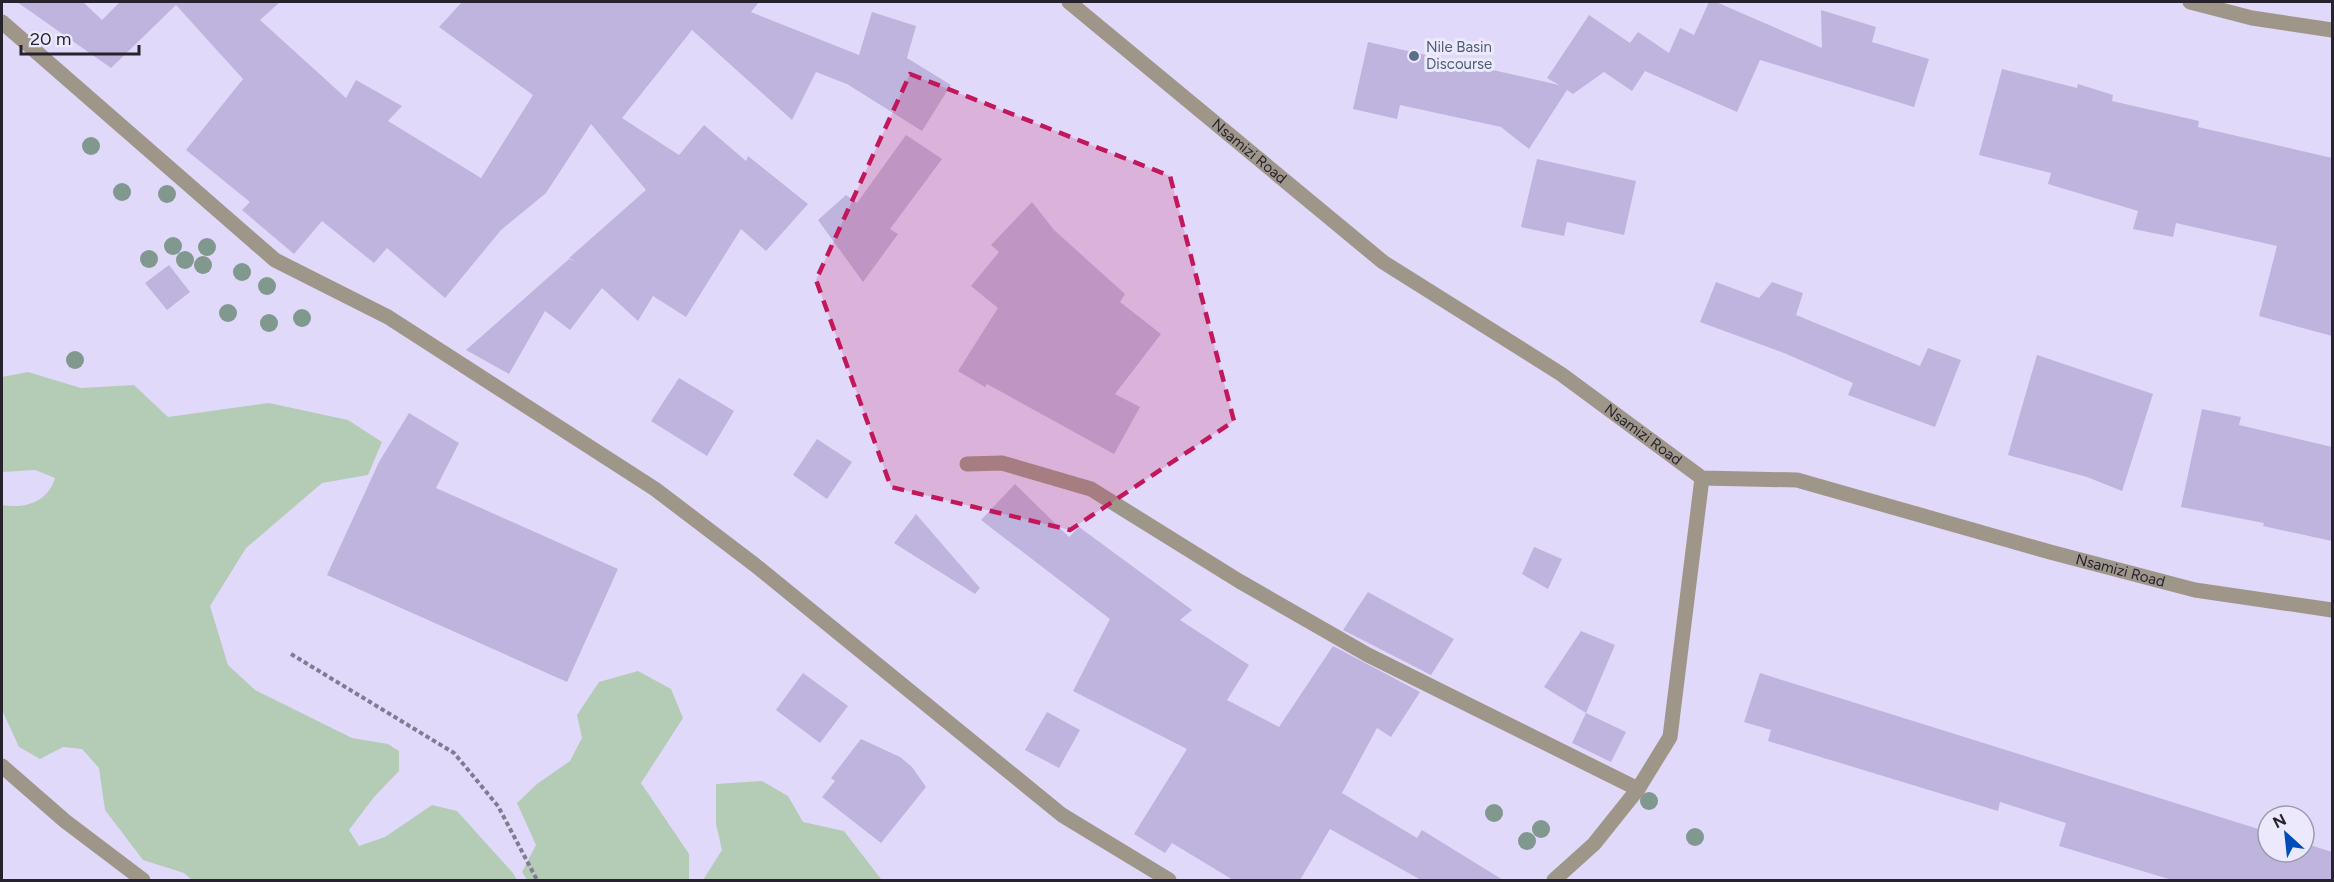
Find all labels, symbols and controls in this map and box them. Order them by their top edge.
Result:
scale bar [21,18,140,56]
text: 20 m [30,28,71,50]
place label: Nile Basin Discourse [1426,38,1492,73]
marker: Nile Basin Discourse [1407,49,1421,63]
street label: Nsamizi Road [1208,115,1290,187]
street label: Nsamizi Road [1601,400,1685,469]
street label: Nsamizi Road [2074,550,2167,591]
north arrow [2256,804,2316,864]
text: N [2270,810,2289,832]

